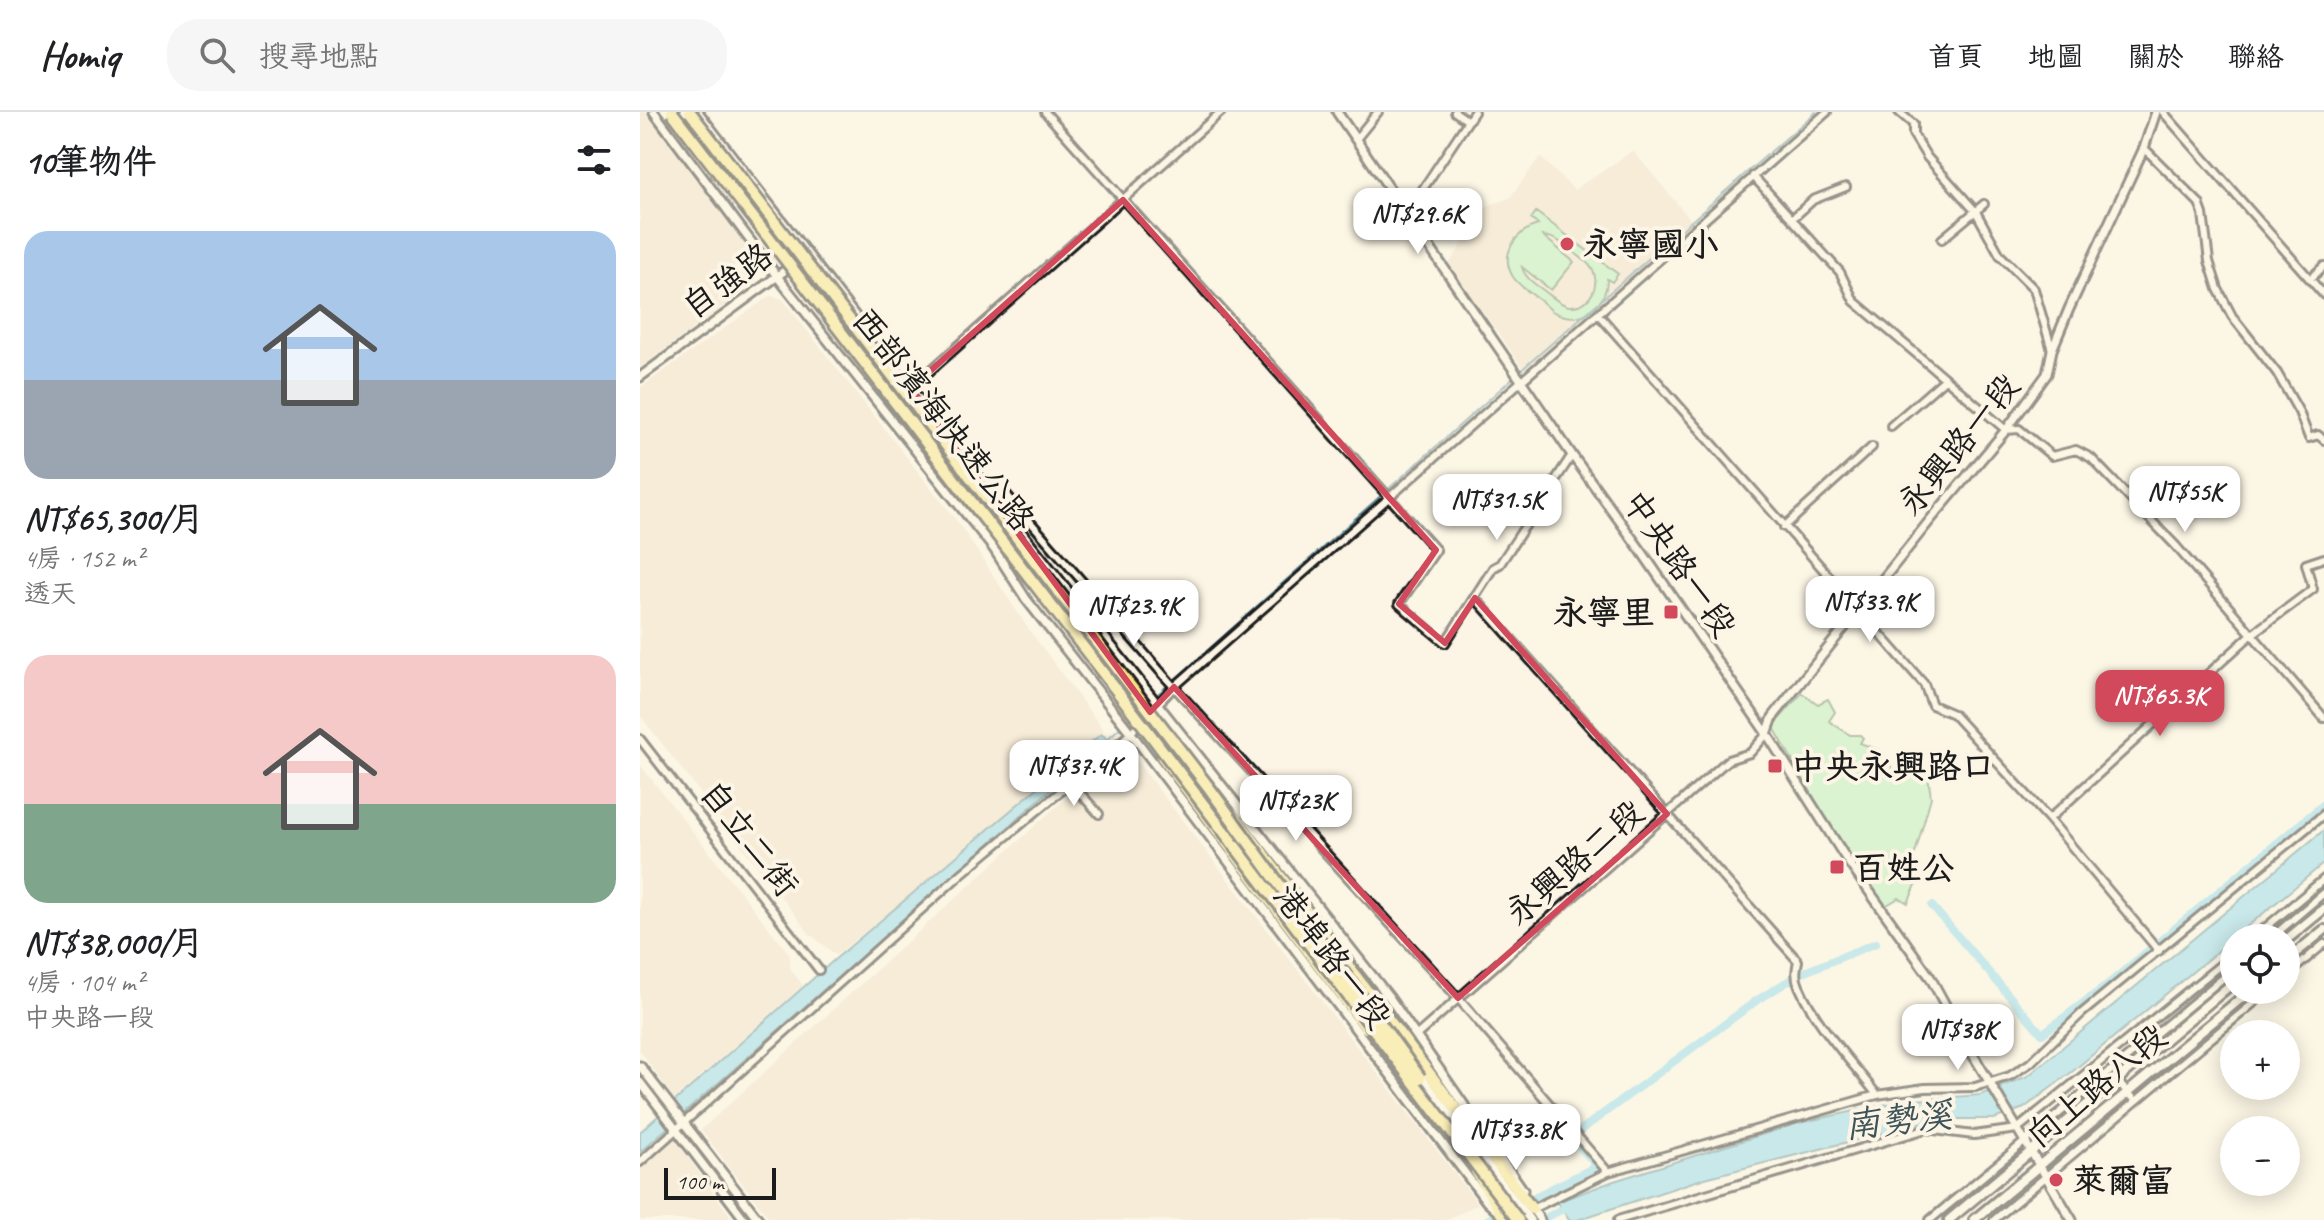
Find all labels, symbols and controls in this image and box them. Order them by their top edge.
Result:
search box [167,19,727,91]
text: Homiq [40,32,119,79]
icon: search [195,33,239,77]
text: 搜尋地點 [259,37,379,75]
text: 首頁 [1928,39,1984,74]
text: 地圖 [2028,39,2084,74]
text: 關於 [2128,39,2184,74]
text: 聯絡 [2228,39,2284,74]
icon: filters [572,138,616,182]
text: 10筆物件 [24,140,157,183]
pin: NT$29.6K [1335,188,1501,256]
text: NT$29.6K [1371,197,1465,230]
place label: 永寧國小 [1583,223,1719,266]
street label: 自強路 [673,233,781,328]
marker: 永寧國小 [1558,235,1576,253]
icon: home [248,283,392,427]
street label: 西部濱海快速公路 [843,299,1044,540]
street label: 永興路一段 [1888,365,2029,524]
pin: NT$55K [2120,466,2250,534]
pin: NT$31.5K [1414,474,1580,542]
text: NT$55K [2147,475,2223,508]
street label: 中央路一段 [1613,481,1746,645]
text: NT$31.5K [1451,483,1543,516]
text: NT$65,300/月 [24,497,205,540]
text: 4房 · 152 m² [24,542,143,575]
pin: NT$33.9K [1787,576,1953,644]
text: 透天 [24,577,76,610]
pin: NT$23.9K [1051,580,1217,648]
text: NT$33.9K [1824,585,1916,618]
text: NT$23.9K [1088,589,1180,622]
place label: 永寧里 [1553,591,1655,634]
marker: 永寧里 [1662,603,1680,621]
pin: NT$65.3K [2077,670,2243,738]
text: NT$65.3K [2113,679,2207,712]
icon: home [248,707,392,851]
pin: NT$37.4K [991,740,1157,808]
place label: 中央永興路口 [1791,745,1995,788]
text: NT$37.4K [1027,749,1121,782]
marker: 中央永興路口 [1766,757,1784,775]
street label: 自立二街 [691,771,808,905]
pin: NT$23K [1231,775,1361,843]
text: NT$23K [1258,784,1334,817]
street label: 永興路二段 [1496,790,1653,934]
place label: 百姓公 [1853,846,1955,889]
marker: 百姓公 [1828,858,1846,876]
street label: 港埠路一段 [1264,875,1401,1037]
text: NT$38,000/月 [24,921,204,964]
map controls [2220,924,2300,1196]
button: locate [2220,924,2300,1004]
text: 4房 · 104 m² [24,966,143,999]
text: 中央路一段 [24,1001,154,1034]
pin: NT$38K [1893,1004,2023,1072]
text: NT$38K [1920,1013,1996,1046]
street label: 向上路八段 [2017,1014,2175,1156]
button: + [2220,1020,2300,1100]
water label: 南勢溪 [1842,1091,1956,1149]
pin: NT$33.8K [1433,1104,1599,1172]
text: NT$33.8K [1469,1113,1563,1146]
button: − [2220,1116,2300,1196]
place label: 萊爾富 [2072,1159,2174,1202]
scale bar [664,1164,776,1200]
text: 100 m [676,1168,723,1196]
marker: 萊爾富 [2047,1171,2065,1189]

